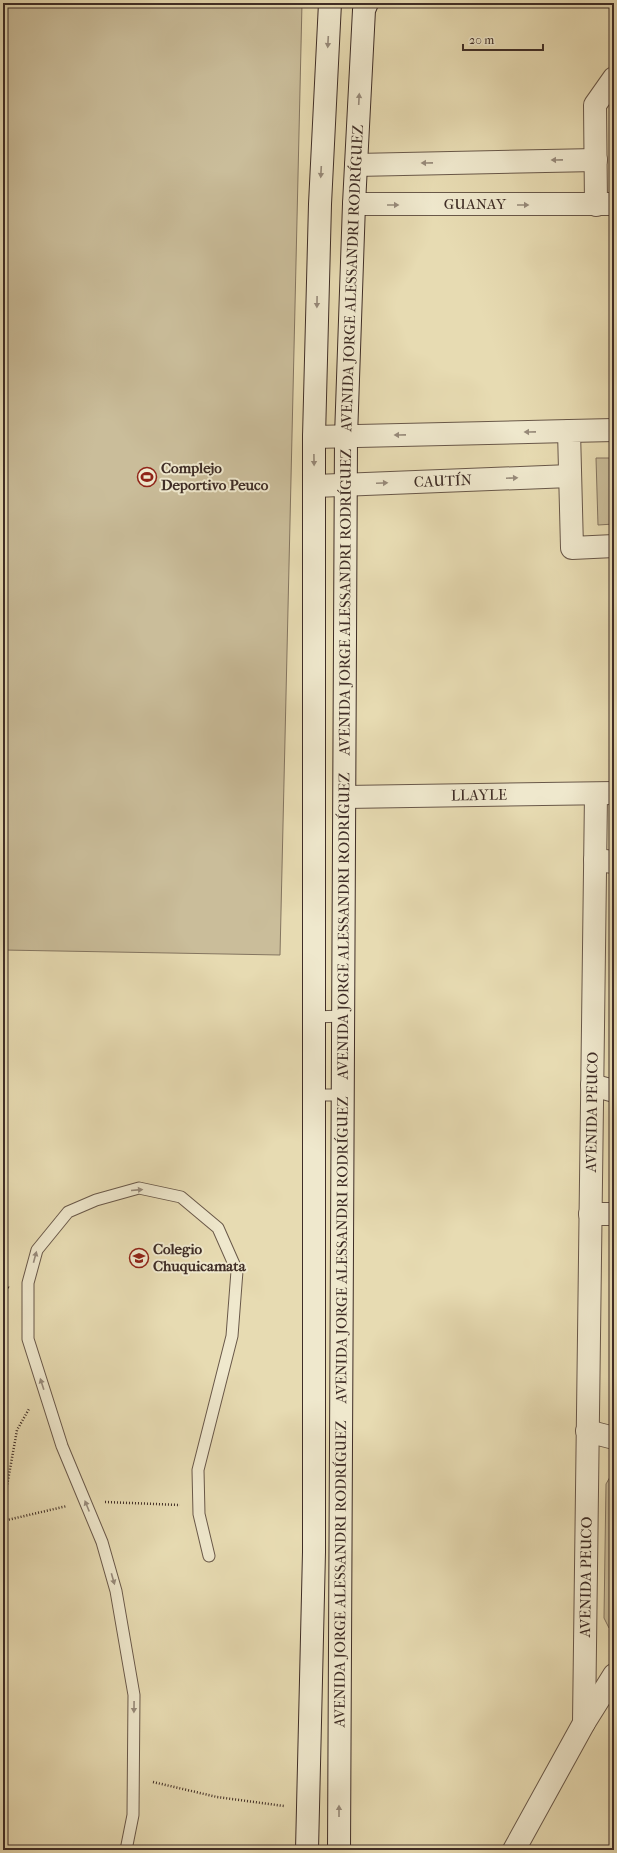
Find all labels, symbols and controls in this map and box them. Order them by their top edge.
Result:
scale bar [463,26,543,52]
text: 20 m [469,33,494,47]
one-way arrow [325,36,332,48]
one-way arrow [356,92,362,105]
street label: AVENIDA JORGE ALESSANDRI RODRÍGUEZ [337,124,367,433]
one-way arrow [551,157,563,164]
one-way arrow [420,160,433,166]
one-way arrow [318,166,325,178]
street label: GUANAY [444,195,507,213]
one-way arrow [387,202,400,208]
one-way arrow [517,202,530,208]
one-way arrow [314,296,321,308]
one-way arrow [523,429,536,435]
one-way arrow [393,432,406,438]
street label: AVENIDA JORGE ALESSANDRI RODRÍGUEZ [335,448,355,757]
one-way arrow [311,454,317,467]
place label: Complejo Deportivo Peuco [161,459,269,494]
sports icon: Complejo Deportivo Peuco [136,466,158,488]
street label: CAUTÍN [413,471,473,491]
one-way arrow [506,475,518,482]
one-way arrow [376,480,389,486]
street label: AVENIDA JORGE ALESSANDRI RODRÍGUEZ [334,772,353,1081]
street label: LLAYLE [451,786,507,804]
street label: AVENIDA PEUCO [582,1051,602,1174]
street label: AVENIDA JORGE ALESSANDRI RODRÍGUEZ [332,1096,352,1405]
one-way arrow [131,1186,144,1193]
place label: Colegio Chuquicamata [153,1240,247,1275]
school or university icon: Colegio Chuquicamata [128,1247,150,1269]
one-way arrow [32,1251,38,1263]
one-way arrow [39,1378,45,1390]
street label: AVENIDA JORGE ALESSANDRI RODRÍGUEZ [331,1420,350,1729]
one-way arrow [84,1500,90,1511]
street label: AVENIDA PEUCO [576,1516,596,1639]
one-way arrow [110,1574,116,1586]
one-way arrow [131,1701,137,1714]
one-way arrow [336,1804,342,1817]

